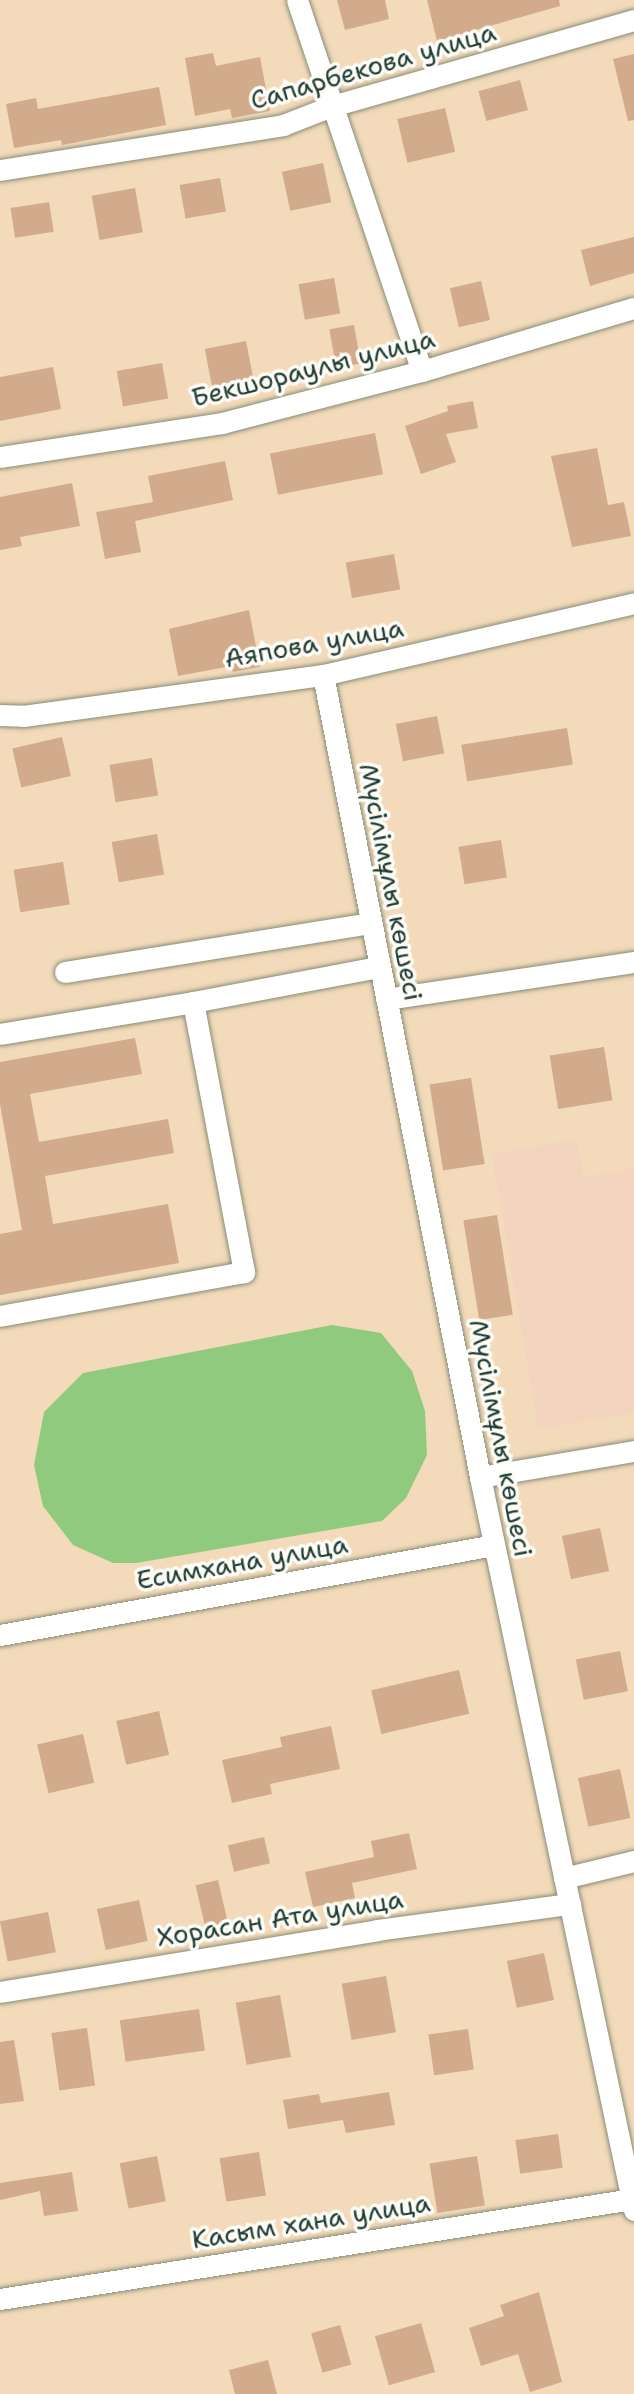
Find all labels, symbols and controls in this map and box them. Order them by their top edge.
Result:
street label: Сапарбекова улица [247,16,499,116]
street label: Бекшораулы улица [188,323,438,413]
street label: Аяпова улица [222,612,406,674]
street label: Мүсілімұлы көшесі [353,761,429,1003]
street label: Мүсілімұлы көшесі [463,1317,539,1559]
street label: Есимхана улица [134,1528,350,1596]
street label: Хорасан Ата улица [155,1883,405,1953]
street label: Касым хана улица [190,2187,432,2255]

